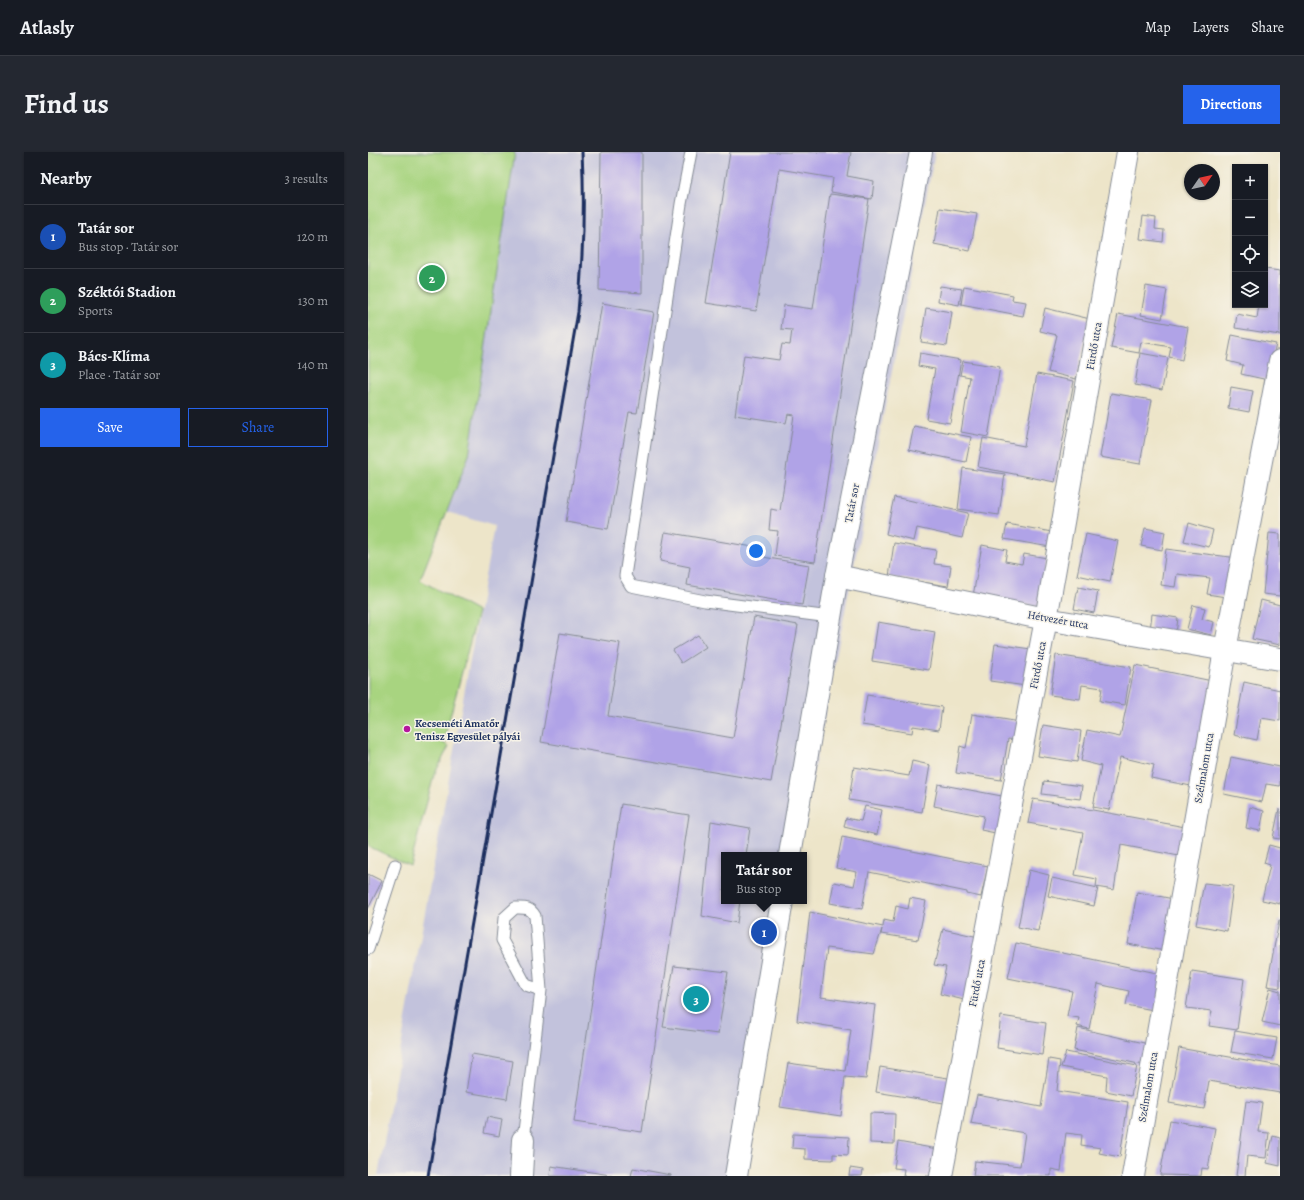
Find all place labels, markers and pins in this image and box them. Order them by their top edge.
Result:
pin: 2 [419,263,445,293]
place label: Kecseméti Amatőr Tenisz Egyesület pályái [415,716,520,744]
marker: Kecseméti Amatőr Tenisz Egyesület pályái [402,724,412,734]
pin: 1 [751,917,777,947]
pin: 3 [683,984,709,1014]

